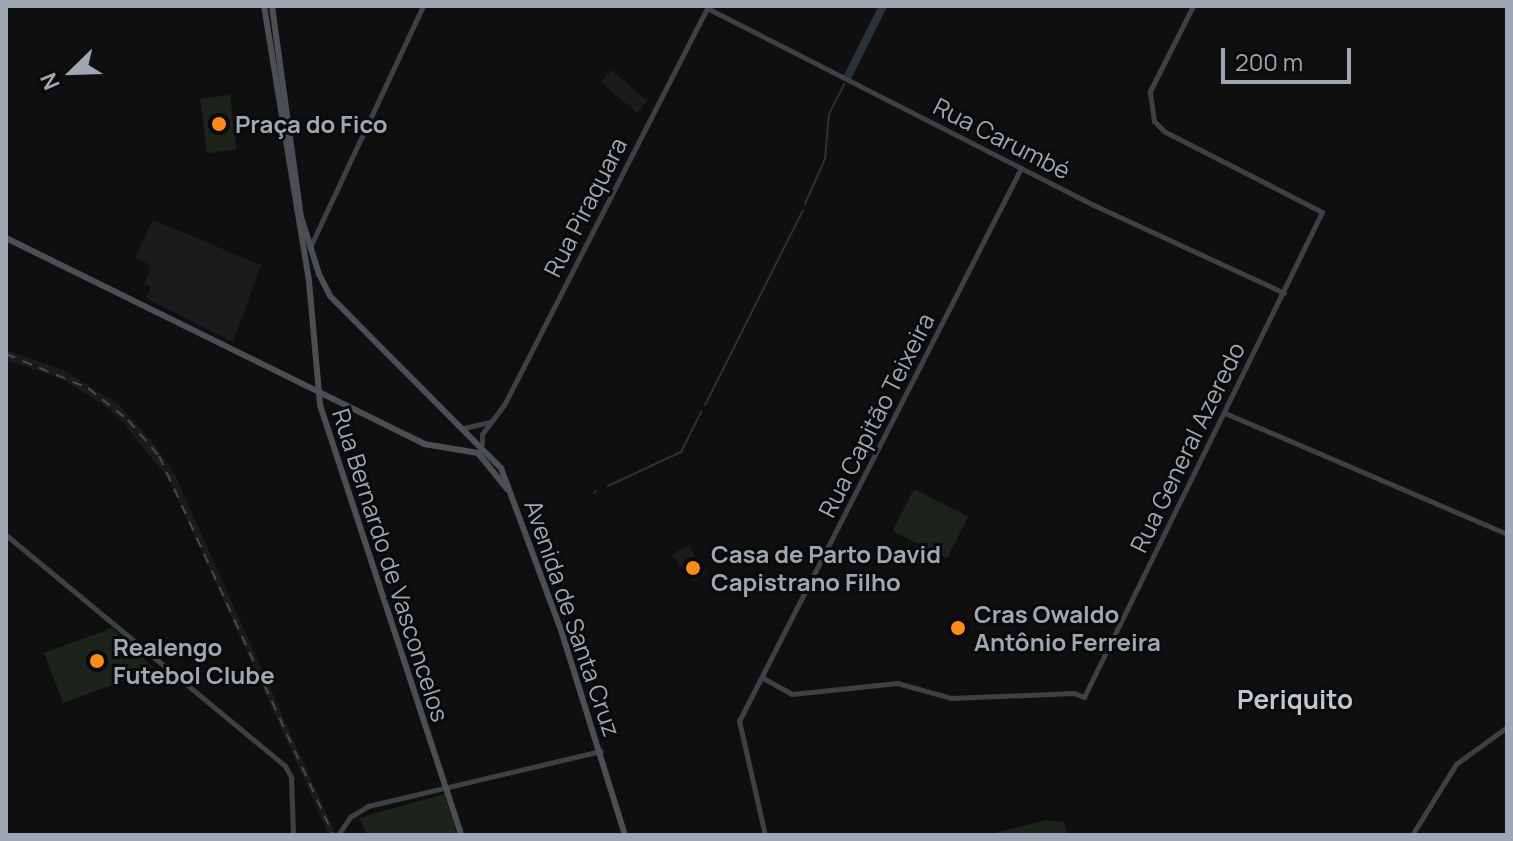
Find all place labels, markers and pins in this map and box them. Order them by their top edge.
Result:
place label: Praça do Fico [235,110,388,138]
marker: Praça do Fico [210,115,228,133]
place label: Casa de Parto David Capistrano Filho [711,540,941,596]
marker: Casa de Parto David Capistrano Filho [682,557,704,579]
place label: Cras Owaldo Antônio Ferreira [974,600,1161,656]
marker: Cras Owaldo Antônio Ferreira [949,619,967,637]
place label: Realengo Futebol Clube [113,633,275,689]
marker: Realengo Futebol Clube [88,652,106,670]

